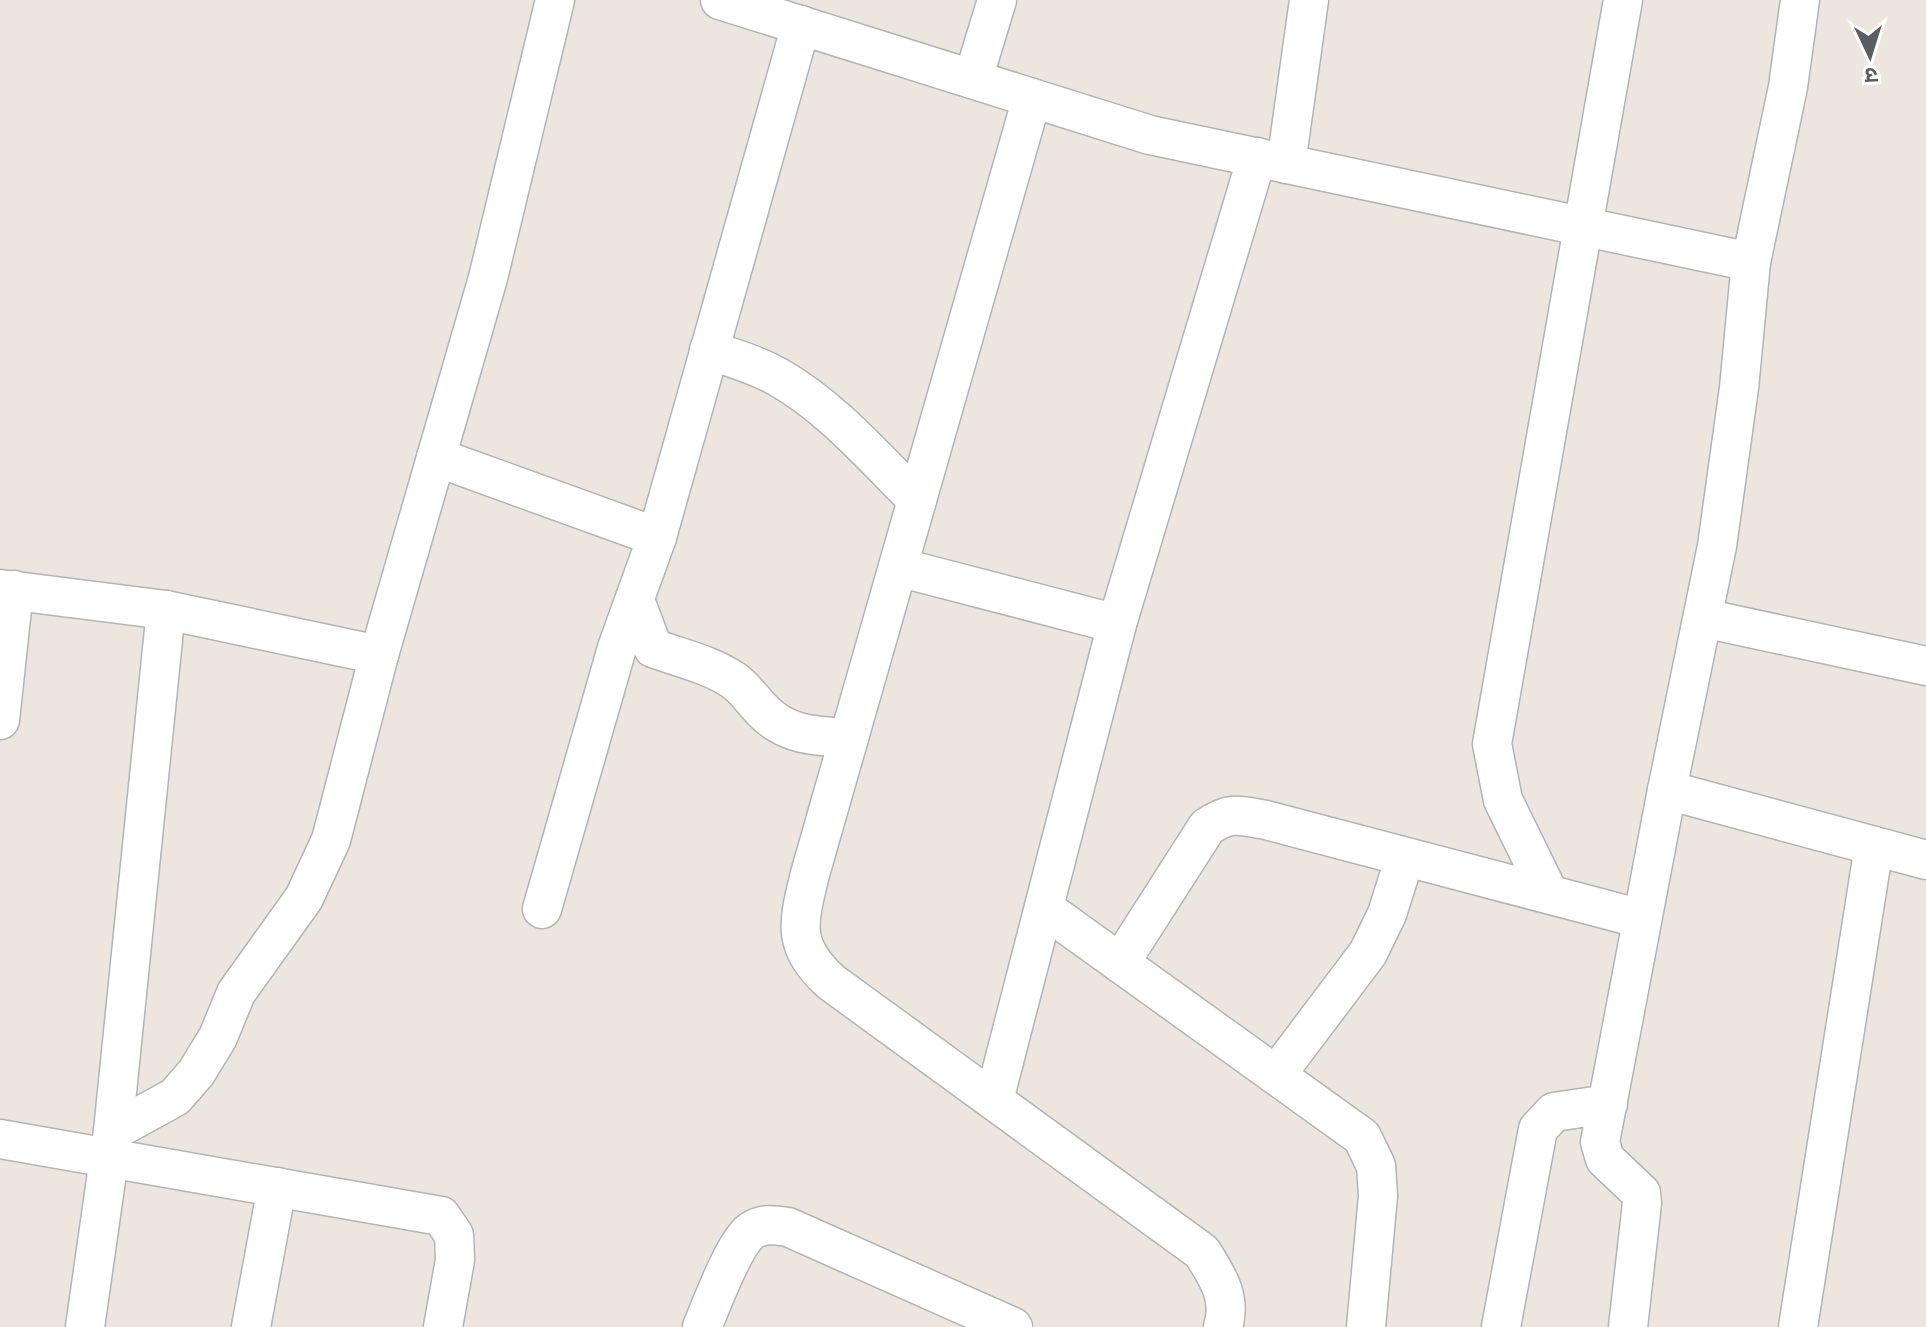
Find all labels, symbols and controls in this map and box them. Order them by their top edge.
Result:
north arrow [1830,16,1910,96]
text: उ [1863,62,1879,89]

